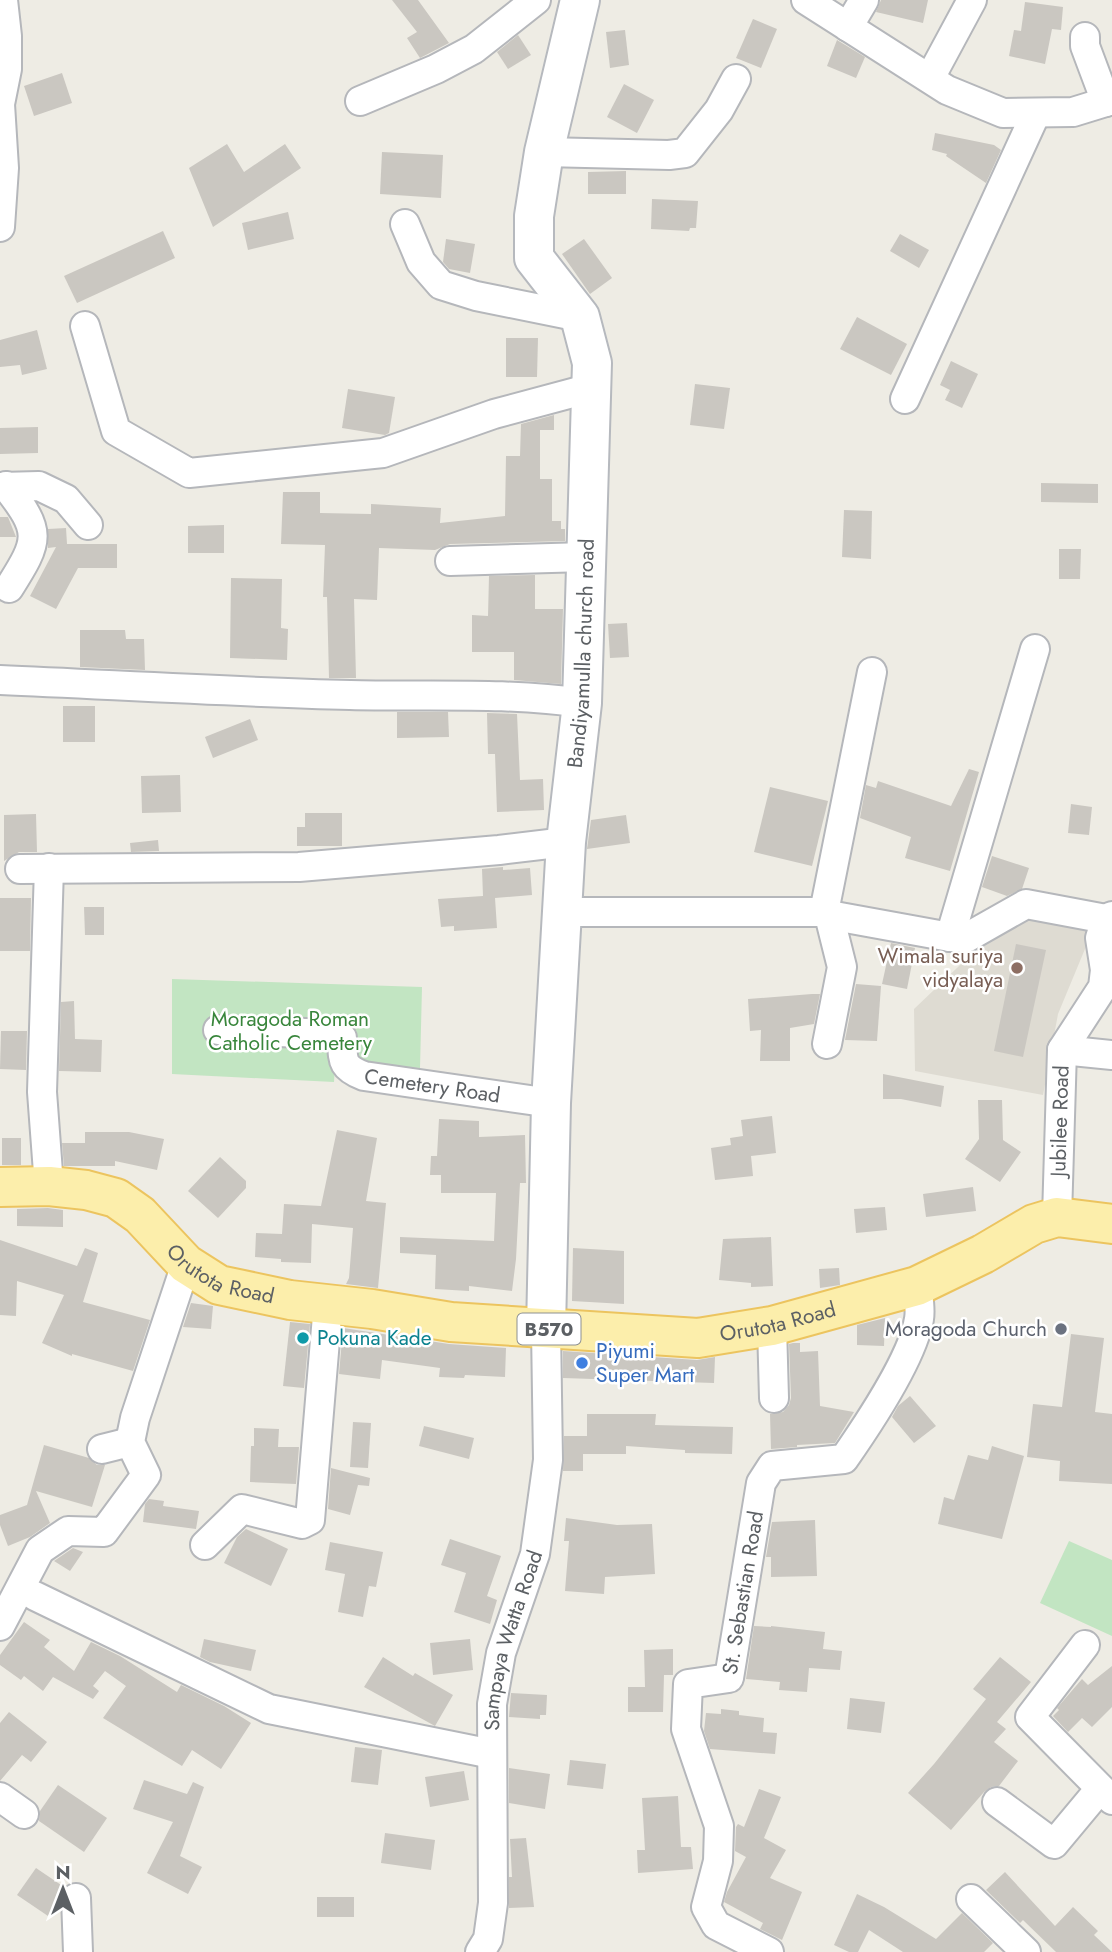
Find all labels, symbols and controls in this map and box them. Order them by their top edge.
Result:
street label: Bandiyamulla church road [560,538,602,770]
place label: Wimala suriya vidyalaya [878,941,1003,995]
marker: Wimala suriya vidyalaya [1009,960,1025,976]
park label: Moragoda Roman Catholic Cemetery [208,1004,373,1058]
street label: Cemetery Road [362,1061,502,1111]
street label: Jubilee Road [1043,1065,1077,1180]
street label: Orutota Road [159,1237,277,1311]
street label: Orutota Road [718,1294,839,1349]
road number: B570 [518,1314,580,1344]
place label: Moragoda Church [885,1314,1047,1344]
marker: Moragoda Church [1053,1321,1069,1337]
place label: Pokuna Kade [317,1323,432,1353]
marker: Pokuna Kade [295,1330,311,1346]
place label: Piyumi Super Mart [596,1336,694,1390]
marker: Piyumi Super Mart [574,1355,590,1371]
street label: St. Sebastian Road [715,1509,771,1677]
street label: Sampaya Watta Road [476,1546,550,1731]
north arrow [28,1854,98,1924]
text: N [55,1859,71,1886]

